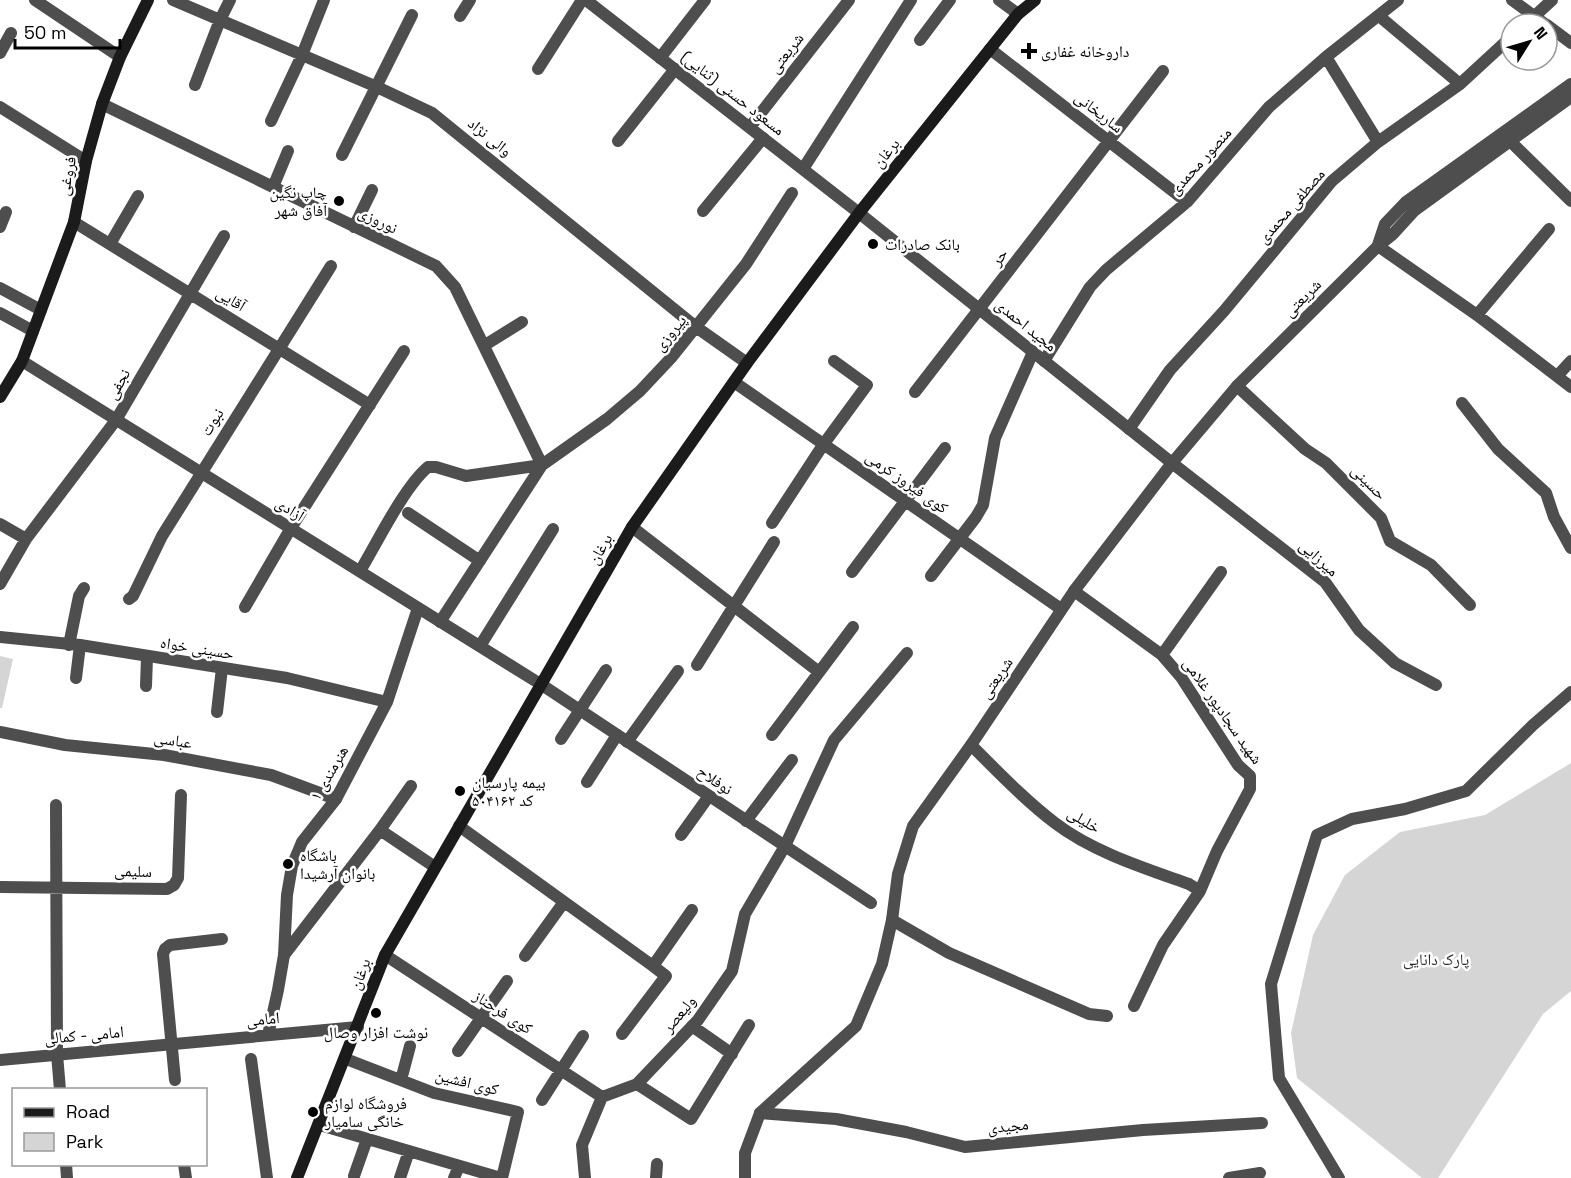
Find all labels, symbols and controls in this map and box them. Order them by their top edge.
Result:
scale bar [15,12,120,50]
north arrow [1499,12,1559,72]
text: 50 m [24,21,66,44]
text: N [1529,23,1552,44]
street label: شریعتی [764,28,808,78]
place label: داروخانه غفاری [1041,41,1129,62]
marker: داروخانه غفاری [1022,44,1036,58]
street label: مسعود حسنی (ثنایی) [677,46,789,140]
street label: ساریخانی [1070,86,1128,138]
street label: والی نژاد [464,113,516,161]
street label: منصور محمدی [1164,123,1236,199]
street label: برغان [868,134,904,172]
street label: فروغی [53,154,81,198]
street label: مصطفی محمدی [1253,164,1329,248]
place label: چاپ نگین آفاق شهر [269,182,328,221]
marker: چاپ نگین آفاق شهر [332,194,346,208]
street label: نوروزی [355,201,401,239]
place label: بانک صادرات [885,234,960,255]
marker: بانک صادرات [866,237,880,251]
street label: حر [985,244,1012,271]
street label: شریعتی [1278,274,1326,322]
street label: آقایی [212,282,251,317]
street label: مجید احمدی [991,294,1061,356]
street label: پیروزی [649,310,691,356]
street label: نجفی [101,365,135,403]
street label: نبوت [195,404,229,440]
street label: کوی فیروز کرمی [862,446,953,518]
street label: حسینی [1347,460,1391,504]
street label: آزادی [272,492,309,526]
street label: برغان [583,530,617,568]
street label: میرزایی [1295,535,1343,581]
street label: حسینی خواه [159,632,235,664]
street label: شریعتی [974,653,1018,703]
street label: شهید سجادپور غلامی [1178,654,1268,768]
street label: عباسی [152,727,194,753]
street label: هنرمندی ۱ [305,742,353,804]
street label: نوفلاح [693,761,737,799]
place label: بیمه پارسیان کد ۵۰۴۱۶۲ [472,772,546,811]
marker: بیمه پارسیان کد ۵۰۴۱۶۲ [453,784,467,798]
street label: خلیلی [1064,802,1104,838]
place label: باشگاه بانوان آرشیدا [300,845,375,884]
marker: باشگاه بانوان آرشیدا [281,857,295,871]
street label: سلیمی [114,860,152,882]
park label: پارک دانایی [1403,949,1470,970]
street label: برغان [344,955,376,993]
street label: کوی فرحناز [469,985,537,1039]
street label: ولیعصر [657,991,701,1038]
marker: نوشت افزار وصال [369,1006,383,1020]
street label: امامی [245,1007,281,1031]
street label: امامی - کمالی [43,1021,125,1049]
place label: نوشت افزار وصال [324,1022,428,1043]
street label: کوی افشین [433,1064,501,1100]
legend [12,1088,207,1166]
place label: فروشگاه لوازم خانگی سامیار [324,1093,407,1132]
text: Road [66,1100,110,1123]
marker: فروشگاه لوازم خانگی سامیار [306,1105,320,1119]
street label: مجیدی [986,1113,1030,1139]
text: Park [66,1130,104,1153]

